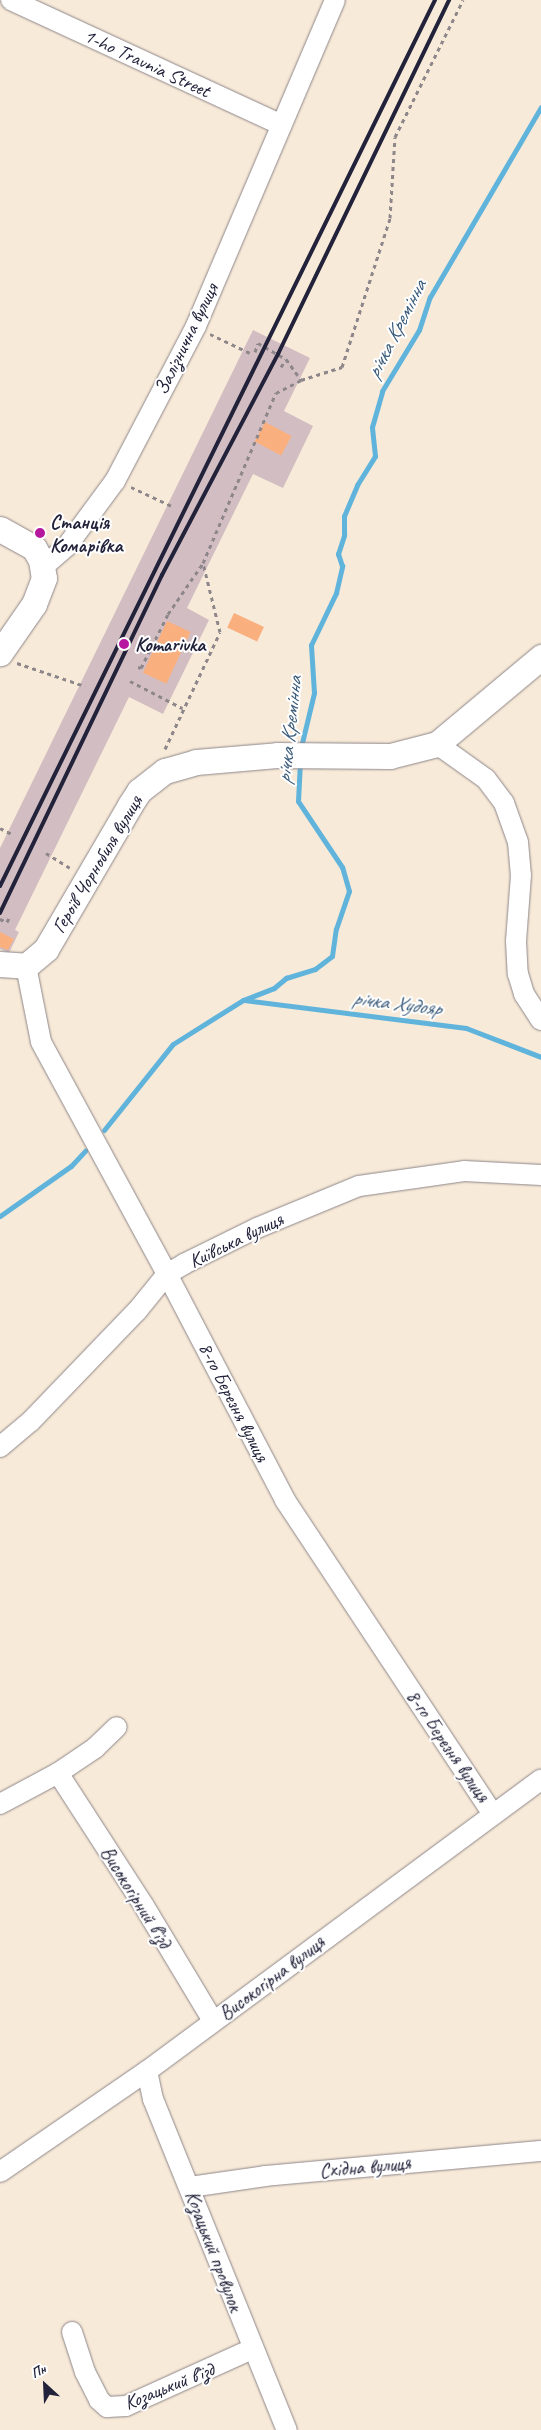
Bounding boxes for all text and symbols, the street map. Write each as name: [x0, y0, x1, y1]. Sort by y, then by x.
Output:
street label: 1-ho Travnia Street: [80, 23, 214, 103]
water label: річка Кремінна: [360, 275, 432, 383]
street label: Залізнична вулиця: [149, 279, 223, 399]
place label: Станція Комарівка: [50, 510, 122, 557]
marker: Станція Комарівка: [34, 527, 46, 539]
place label: Komarivka: [135, 632, 205, 656]
marker: Komarivka: [117, 637, 131, 651]
water label: річка Кремінна: [271, 675, 307, 785]
street label: Героїв Чорнобиля вулиця: [46, 790, 148, 938]
water label: річка Худояр: [352, 985, 442, 1021]
street label: Київська вулиця: [185, 1207, 287, 1273]
street label: 8-го Березня вулиця: [193, 1338, 275, 1466]
street label: 8-го Березня вулиця: [401, 1685, 495, 1807]
street label: Високогірний в'їзд: [95, 1842, 177, 1952]
street label: Високогірна вулиця: [214, 1930, 330, 2026]
street label: Східна вулиця: [318, 2151, 412, 2183]
street label: Козацький провулок: [180, 2187, 248, 2315]
street label: Козацький в'їзд: [121, 2357, 217, 2415]
north arrow: [20, 2360, 70, 2410]
text: Пн: [28, 2360, 49, 2382]

